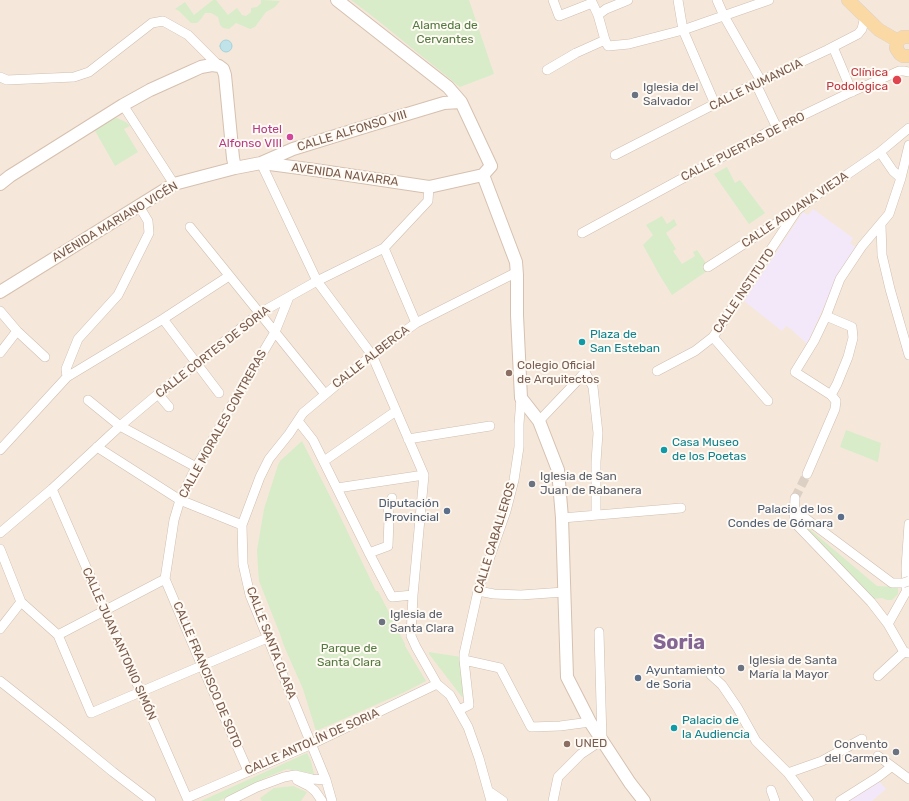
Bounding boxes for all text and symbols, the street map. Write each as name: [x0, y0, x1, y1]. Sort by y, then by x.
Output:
park label: Alameda de Cervantes: [412, 19, 478, 47]
street label: CALLE NUMANCIA: [707, 56, 805, 114]
place label: Clínica Podológica: [826, 66, 888, 94]
marker: Clínica Podológica: [891, 74, 903, 86]
place label: Iglesia del Salvador: [643, 81, 698, 109]
marker: Iglesia del Salvador: [630, 90, 640, 100]
street label: CALLE ALFONSO VIII: [295, 107, 409, 155]
street label: CALLE PUERTAS DE PRO: [679, 109, 807, 185]
place label: Hotel Alfonso VIII: [219, 123, 282, 151]
marker: Hotel Alfonso VIII: [285, 132, 295, 142]
street label: AVENIDA NAVARRA: [290, 160, 400, 190]
street label: CALLE ADUANA VIEJA: [739, 169, 851, 251]
street label: AVENIDA MARIANO VICÉN: [49, 179, 181, 265]
street label: CALLE INSTITUTO: [710, 246, 778, 336]
street label: CALLE CORTES DE SORIA: [153, 303, 273, 401]
street label: CALLE ALBERCA: [330, 323, 412, 391]
place label: Plaza de San Esteban: [590, 328, 660, 356]
marker: Plaza de San Esteban: [577, 337, 587, 347]
street label: CALLE MORALES CONTRERAS: [176, 347, 270, 501]
place label: Colegio Oficial de Arquitectos: [517, 359, 599, 387]
marker: Colegio Oficial de Arquitectos: [504, 368, 514, 378]
place label: Casa Museo de los Poetas: [672, 436, 746, 464]
marker: Casa Museo de los Poetas: [659, 445, 669, 455]
place label: Iglesia de San Juan de Rabanera: [540, 470, 642, 498]
marker: Iglesia de San Juan de Rabanera: [527, 479, 537, 489]
street label: CALLE CABALLEROS: [471, 481, 519, 595]
place label: Diputación Provincial: [378, 497, 439, 525]
place label: Palacio de los Condes de Gómara: [728, 503, 833, 531]
marker: Diputación Provincial: [442, 506, 452, 516]
marker: Palacio de los Condes de Gómara: [836, 512, 846, 522]
street label: CALLE JUAN ANTONIO SIMÓN: [79, 565, 159, 723]
street label: CALLE SANTA CLARA: [243, 585, 299, 701]
street label: CALLE FRANCISCO DE SOTO: [170, 600, 244, 750]
place label: Iglesia de Santa Clara: [390, 608, 454, 636]
marker: Iglesia de Santa Clara: [377, 617, 387, 627]
district label: Soria: [653, 631, 705, 655]
park label: Parque de Santa Clara: [317, 642, 381, 670]
place label: Iglesia de Santa María la Mayor: [749, 654, 837, 682]
marker: Iglesia de Santa María la Mayor: [736, 663, 746, 673]
place label: Ayuntamiento de Soria: [646, 664, 725, 692]
marker: Ayuntamiento de Soria: [633, 673, 643, 683]
street label: CALLE ANTOLÍN DE SORIA: [243, 706, 381, 778]
place label: Palacio de la Audiencia: [682, 714, 750, 742]
marker: Palacio de la Audiencia: [669, 723, 679, 733]
place label: UNED: [575, 737, 607, 751]
place label: Convento del Carmen: [824, 738, 888, 766]
marker: UNED: [562, 739, 572, 749]
marker: Convento del Carmen: [891, 747, 901, 757]

